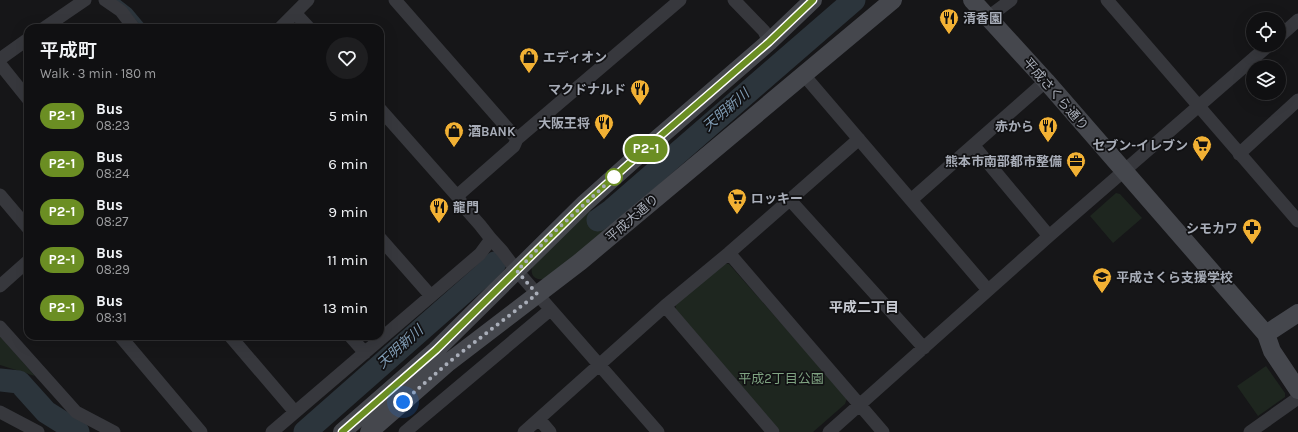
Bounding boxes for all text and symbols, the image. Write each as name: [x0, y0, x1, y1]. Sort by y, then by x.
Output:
restaurant icon: 清香園: [938, 7, 960, 35]
place label: 清香園: [963, 11, 1002, 26]
map controls: [1246, 12, 1286, 100]
button: locate: [1246, 12, 1286, 52]
button: heart: [326, 37, 368, 79]
text: 平成町: [40, 40, 97, 62]
shop icon: エディオン: [518, 46, 540, 74]
place label: エディオン: [543, 50, 607, 65]
street label: 平成さくら通り: [1020, 55, 1092, 133]
button: layers: [1246, 60, 1286, 100]
text: Walk · 3 min · 180 m: [40, 66, 156, 81]
restaurant icon: マクドナルド: [629, 78, 651, 106]
place label: マクドナルド: [548, 82, 626, 97]
water label: 天明新川: [699, 84, 754, 135]
text: Bus: [96, 100, 123, 118]
text: P2-1: [49, 107, 75, 124]
text: 5 min: [328, 107, 368, 125]
restaurant icon: 大阪王将: [593, 112, 615, 140]
restaurant icon: 赤から: [1037, 115, 1059, 143]
place label: 大阪王将: [538, 116, 590, 131]
text: 08:23: [96, 118, 130, 133]
place label: 赤から: [995, 119, 1034, 134]
shop icon: 酒BANK: [443, 120, 465, 148]
place label: 酒BANK: [468, 124, 516, 139]
supermarket icon: セブン-イレブン: [1191, 134, 1213, 162]
line badge: P2-1: [618, 136, 674, 162]
place label: セブン-イレブン: [1092, 138, 1188, 153]
text: P2-1: [633, 140, 659, 157]
text: Bus: [96, 148, 123, 166]
office icon: 熊本市南部都市整備: [1065, 150, 1087, 178]
place label: 熊本市南部都市整備: [945, 154, 1062, 169]
text: P2-1: [49, 155, 75, 172]
text: 6 min: [328, 155, 368, 173]
text: 08:24: [96, 166, 130, 181]
unlabelled marker: [605, 168, 623, 186]
supermarket icon: ロッキー: [726, 187, 748, 215]
street label: 平成大通り: [603, 191, 661, 245]
place label: ロッキー: [751, 191, 803, 206]
text: Bus: [96, 196, 123, 214]
restaurant icon: 龍門: [428, 196, 450, 224]
place label: 龍門: [453, 200, 479, 215]
text: P2-1: [49, 203, 75, 220]
text: 9 min: [328, 203, 368, 221]
text: 08:27: [96, 214, 128, 229]
pharmacy icon: シモカワ: [1241, 217, 1263, 245]
place label: シモカワ: [1186, 221, 1238, 236]
text: Bus: [96, 244, 123, 262]
text: P2-1: [49, 251, 75, 268]
text: 11 min: [327, 251, 368, 269]
text: 08:29: [96, 262, 130, 277]
school or university icon: 平成さくら支援学校: [1091, 266, 1113, 294]
place label: 平成さくら支援学校: [1116, 270, 1233, 285]
text: Bus: [96, 292, 123, 310]
text: P2-1: [49, 299, 75, 316]
text: 13 min: [323, 299, 368, 317]
district label: 平成二丁目: [829, 299, 899, 316]
text: 08:31: [96, 310, 127, 325]
water label: 天明新川: [374, 321, 428, 372]
park label: 平成2丁目公園: [738, 371, 824, 386]
your location: [393, 392, 413, 412]

